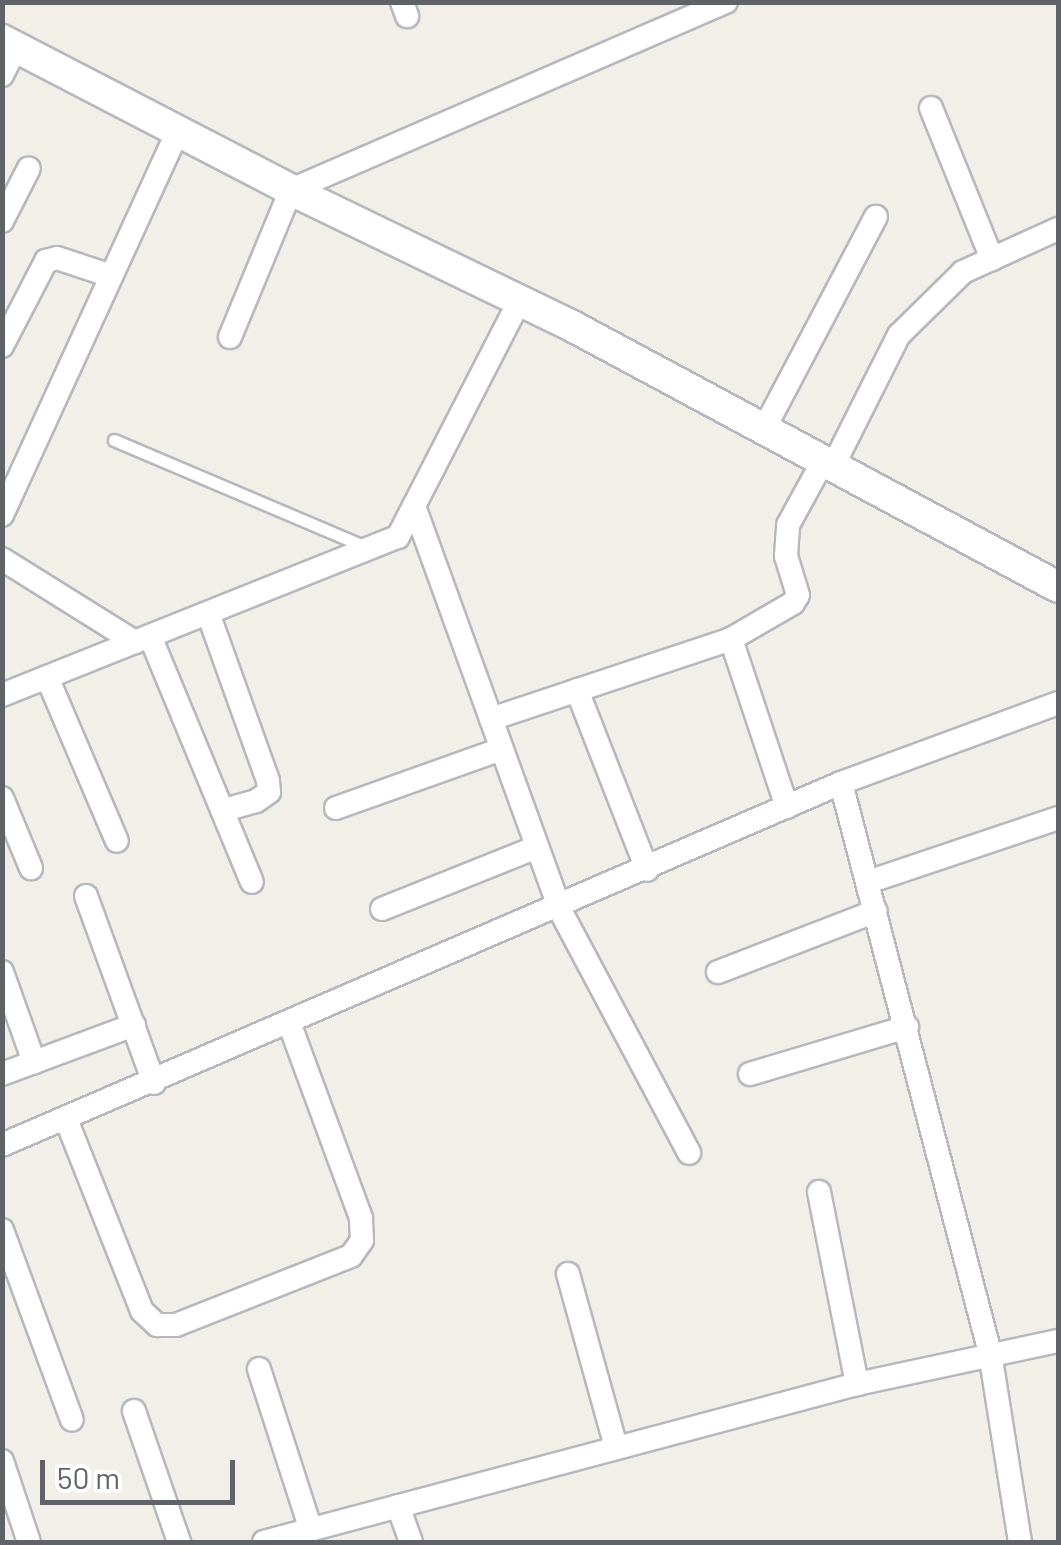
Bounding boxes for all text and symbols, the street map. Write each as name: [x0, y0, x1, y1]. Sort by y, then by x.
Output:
scale bar: [45, 1440, 240, 1502]
text: 50 m: [57, 1459, 120, 1495]

